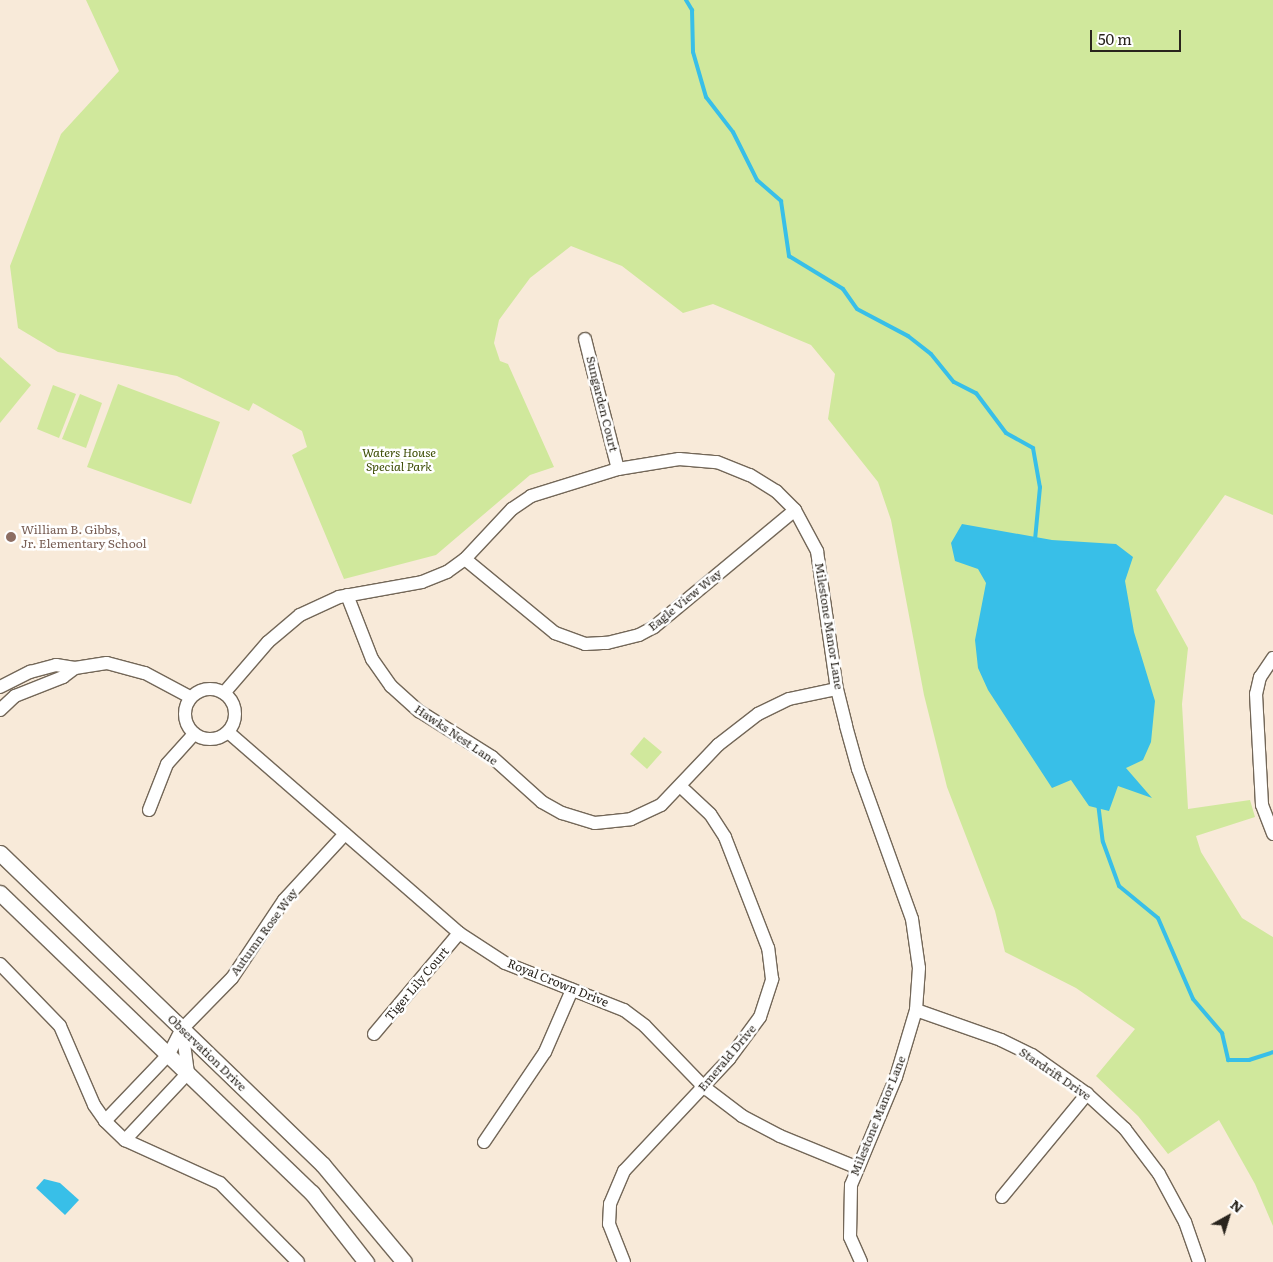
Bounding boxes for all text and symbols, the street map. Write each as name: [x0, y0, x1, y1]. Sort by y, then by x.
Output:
scale bar: [1093, 20, 1184, 52]
text: 50 m: [1098, 27, 1132, 50]
street label: Sungarden Court: [583, 355, 621, 453]
park label: Waters House Special Park: [362, 446, 436, 474]
place label: William B. Gibbs, Jr. Elementary School: [21, 523, 147, 551]
marker: William B. Gibbs, Jr. Elementary School: [5, 531, 17, 543]
street label: Milestone Manor Lane: [812, 561, 846, 691]
street label: Eagle View Way: [645, 566, 725, 634]
street label: Hawks Nest Lane: [412, 702, 500, 768]
street label: Autumn Rose Way: [227, 885, 301, 979]
street label: Tiger Lily Court: [382, 944, 452, 1024]
street label: Royal Crown Drive: [505, 956, 611, 1010]
street label: Observation Drive: [165, 1012, 249, 1094]
street label: Emerald Drive: [695, 1022, 759, 1094]
street label: Stardrift Drive: [1016, 1045, 1094, 1103]
street label: Milestone Manor Lane: [847, 1054, 909, 1178]
north arrow: [1203, 1192, 1253, 1242]
text: N: [1227, 1194, 1248, 1217]

